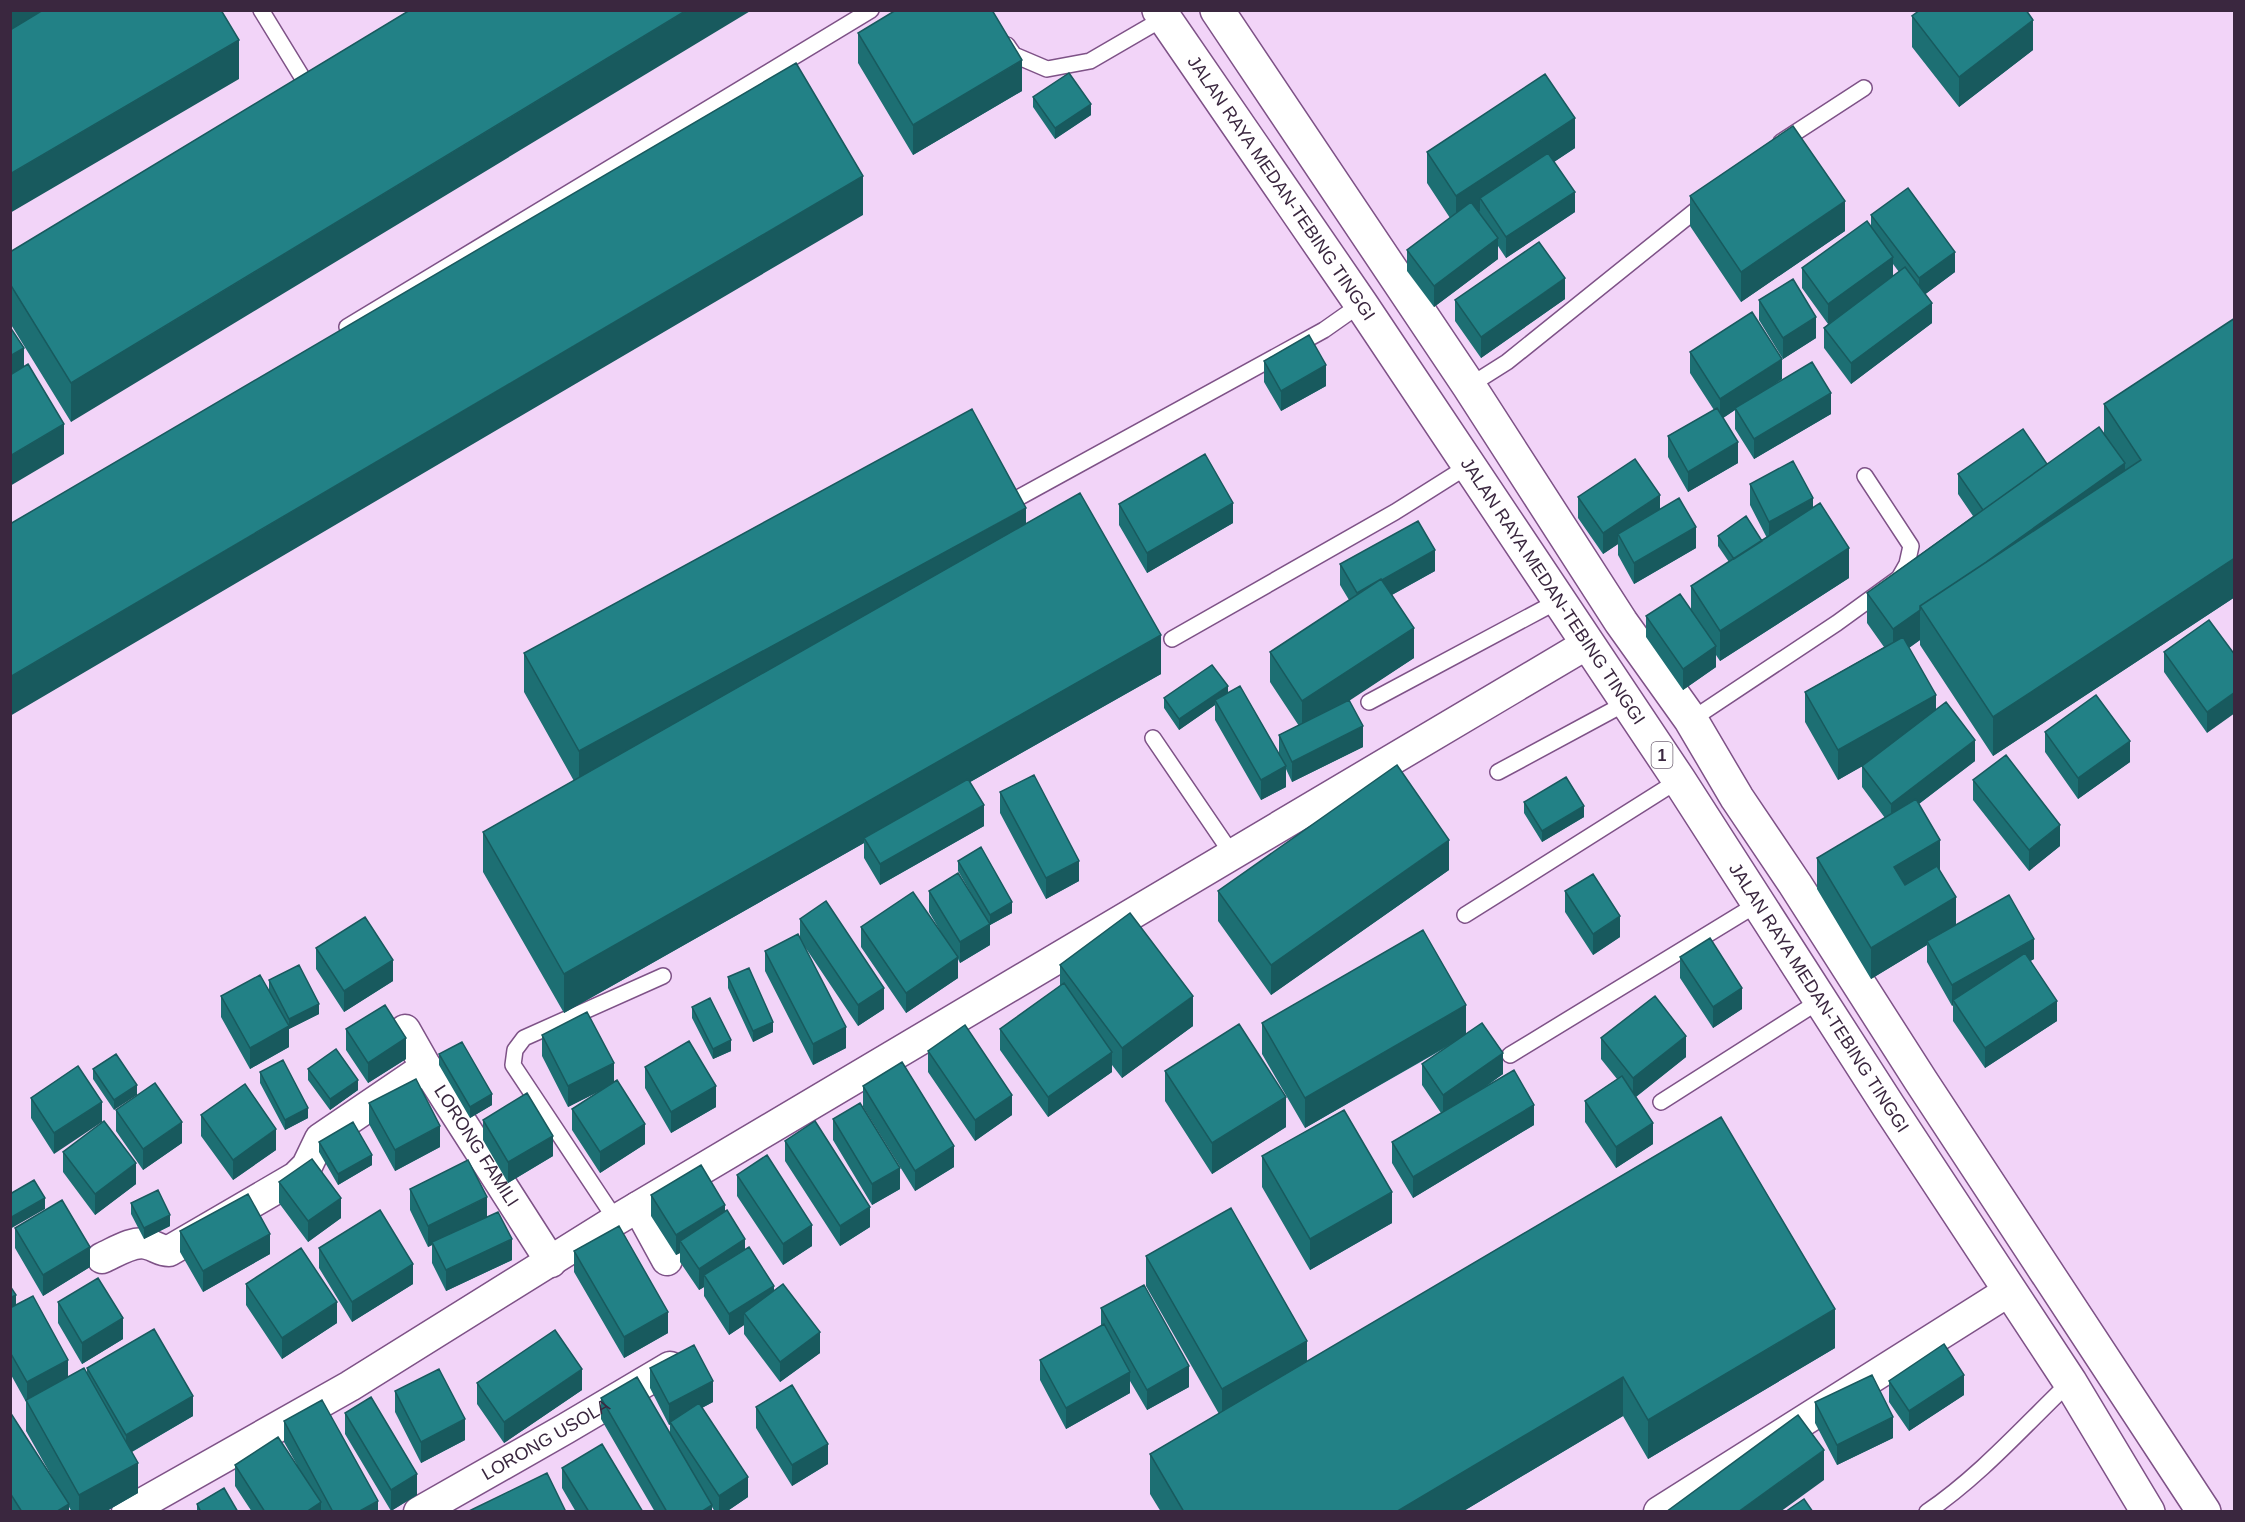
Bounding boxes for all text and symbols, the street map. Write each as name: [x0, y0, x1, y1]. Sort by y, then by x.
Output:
street label: JALAN RAYA MEDAN-TEBING TINGGI: [1184, 52, 1379, 324]
street label: JALAN RAYA MEDAN-TEBING TINGGI: [1457, 454, 1649, 728]
road number: 1: [1652, 742, 1672, 768]
street label: JALAN RAYA MEDAN-TEBING TINGGI: [1725, 859, 1913, 1136]
street label: LORONG FAMILI: [430, 1081, 523, 1210]
street label: LORONG USOLA: [478, 1395, 613, 1484]

